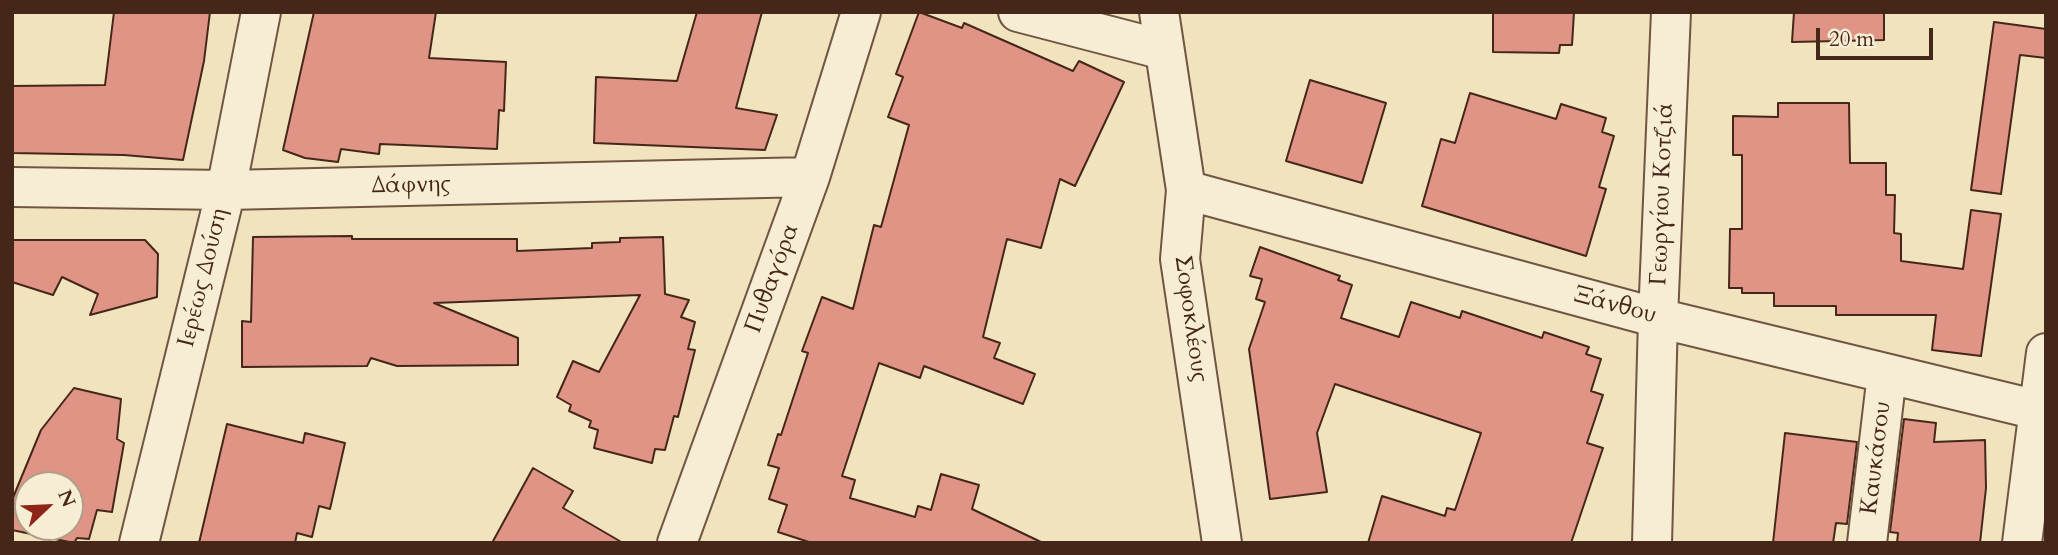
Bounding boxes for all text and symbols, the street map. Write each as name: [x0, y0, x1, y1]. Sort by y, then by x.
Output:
scale bar: [1820, 14, 1937, 58]
text: 20 m: [1829, 25, 1874, 54]
street label: Γεωργίου Κοτζιά: [1645, 102, 1681, 286]
street label: Δάφνης: [371, 171, 451, 201]
street label: Ιερέως Δούση: [173, 206, 235, 350]
street label: Πυθαγόρα: [740, 221, 806, 337]
street label: Σοφοκλέους: [1167, 254, 1213, 384]
street label: Ξάνθου: [1571, 281, 1659, 331]
street label: Καυκάσου: [1856, 400, 1898, 516]
north arrow: [14, 471, 84, 541]
text: N: [51, 486, 82, 511]

